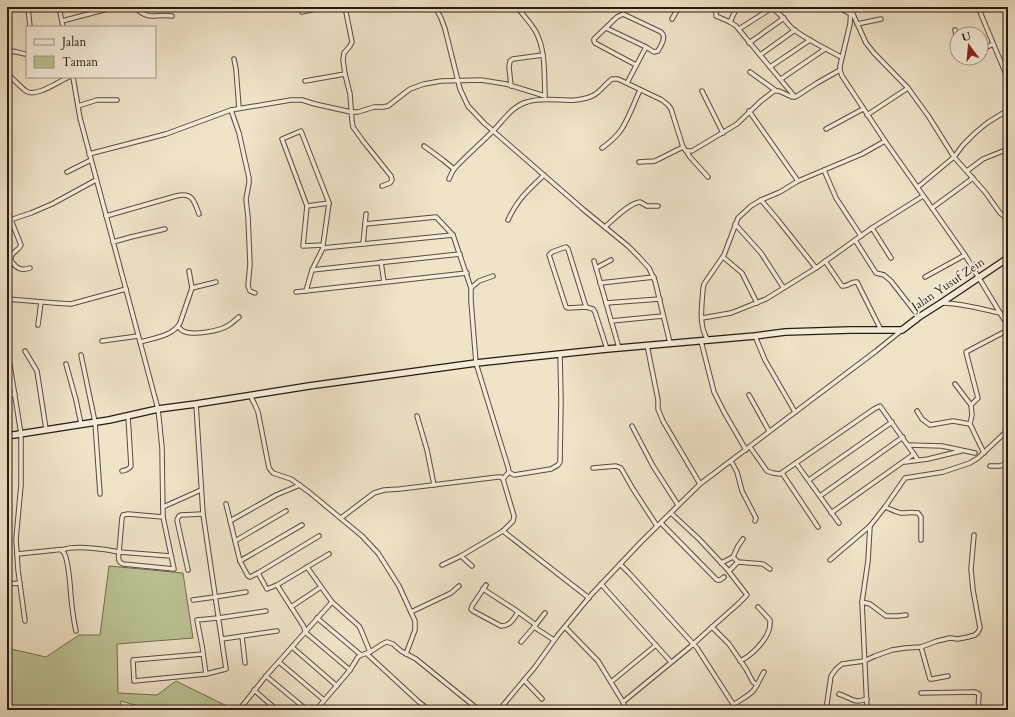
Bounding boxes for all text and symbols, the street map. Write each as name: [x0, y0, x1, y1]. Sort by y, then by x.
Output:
legend: [26, 26, 156, 78]
north arrow: [949, 26, 989, 66]
text: U: [960, 28, 973, 45]
text: Jalan: [60, 34, 86, 50]
text: Taman: [62, 54, 98, 70]
street label: Jalan Yusuf Zein: [907, 254, 988, 315]

